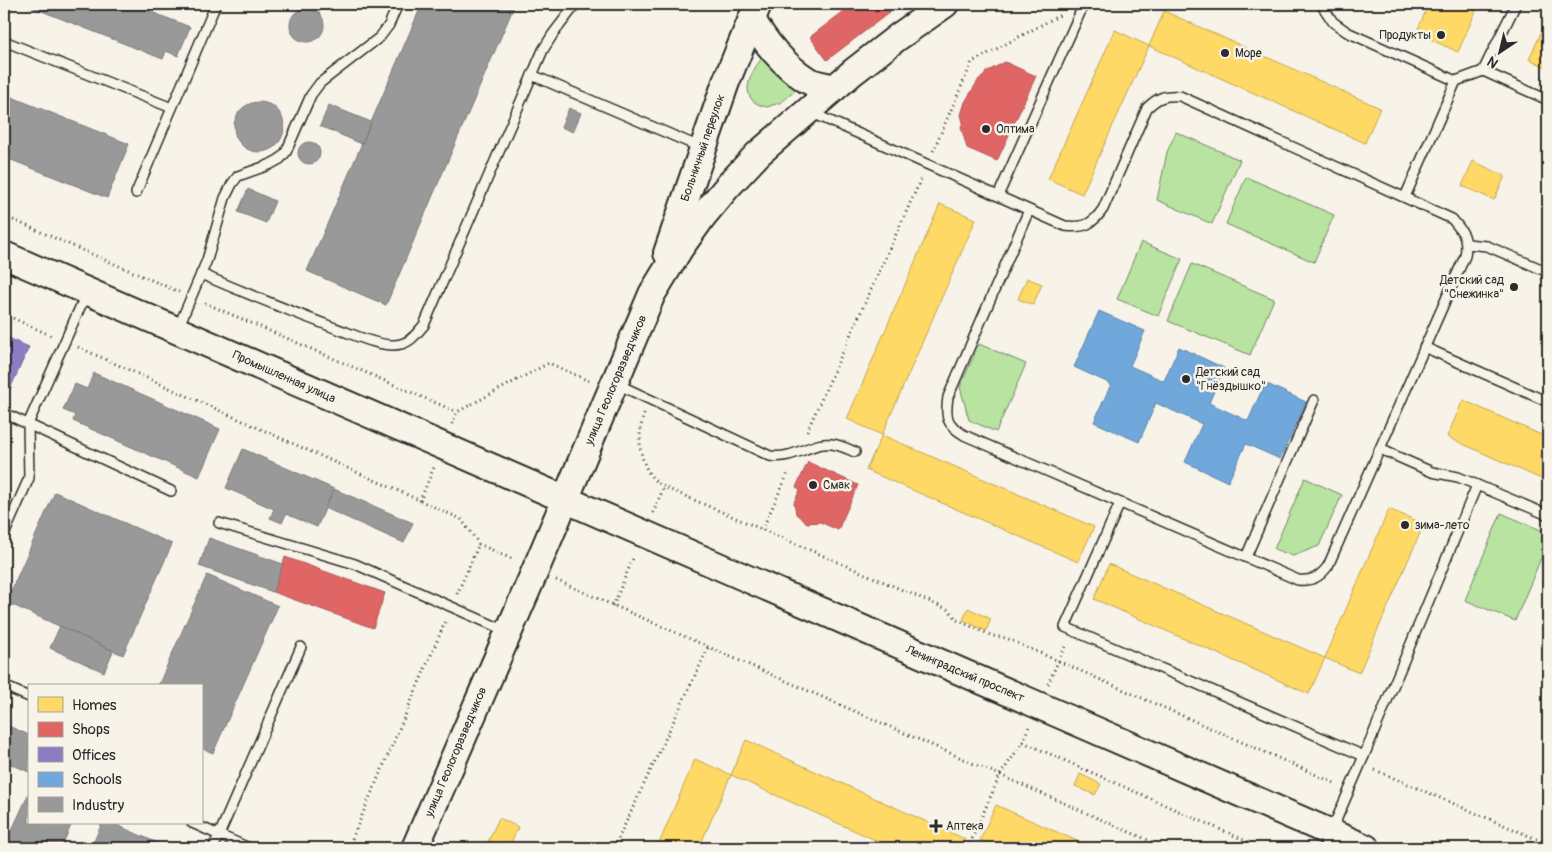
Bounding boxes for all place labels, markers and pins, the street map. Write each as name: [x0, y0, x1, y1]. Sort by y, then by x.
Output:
place label: Продукты: [1379, 28, 1431, 43]
marker: Продукты: [1435, 29, 1447, 41]
place label: Море: [1235, 46, 1262, 61]
marker: Море: [1219, 47, 1231, 59]
place label: Оптима: [996, 122, 1035, 137]
marker: Оптима: [980, 123, 992, 135]
place label: Детский сад "Снежинка": [1439, 273, 1505, 302]
marker: Детский сад "Снежинка": [1508, 281, 1520, 293]
place label: Детский сад "Гнёздышко": [1195, 365, 1266, 394]
marker: Детский сад "Гнёздышко": [1180, 373, 1192, 385]
place label: Смак: [823, 478, 850, 493]
marker: Смак: [807, 479, 819, 491]
place label: зима-лето: [1415, 518, 1470, 533]
marker: зима-лето: [1399, 519, 1411, 531]
place label: Аптека: [946, 819, 984, 834]
marker: Аптека: [930, 820, 942, 832]

